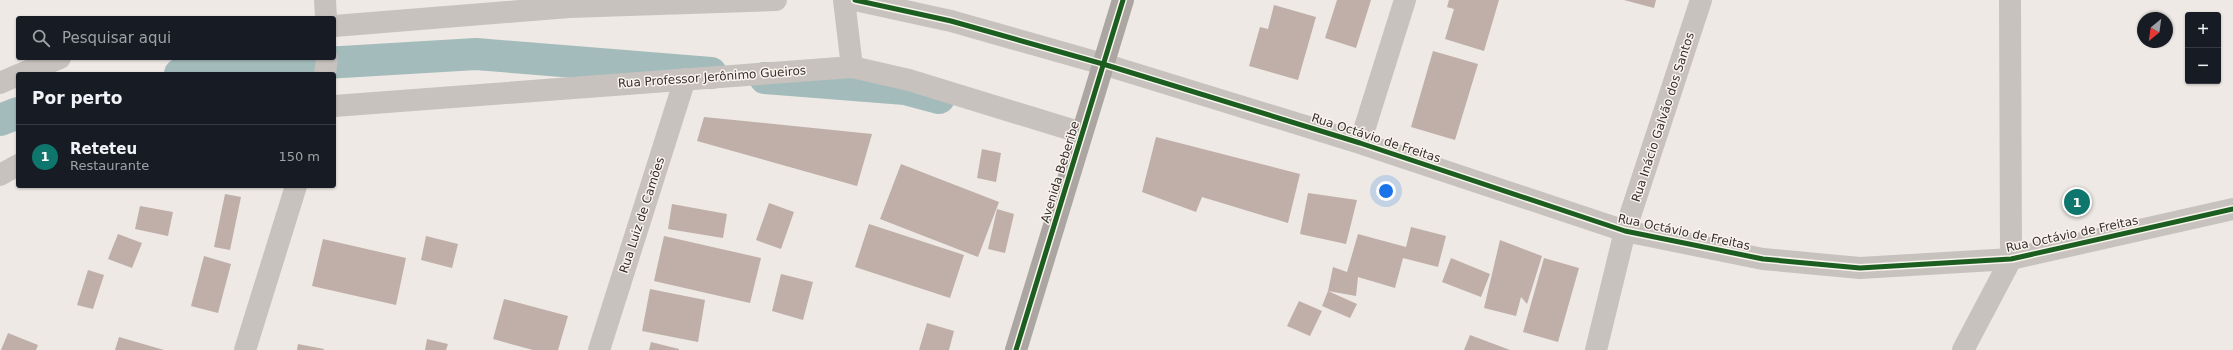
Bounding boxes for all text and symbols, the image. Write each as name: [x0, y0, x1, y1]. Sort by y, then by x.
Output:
north arrow: [2137, 12, 2173, 48]
map controls: [2185, 12, 2221, 84]
button: +: [2185, 12, 2221, 48]
search box: [16, 16, 336, 60]
icon: search: [30, 27, 52, 49]
text: Pesquisar aqui: [62, 29, 171, 47]
street label: Rua Inácio Galvão dos Santos: [1629, 30, 1697, 204]
button: −: [2185, 48, 2221, 84]
street label: Rua Professor Jerônimo Gueiros: [618, 63, 806, 91]
text: Por perto: [32, 88, 122, 108]
street label: Rua Octávio de Freitas: [1310, 111, 1442, 165]
street label: Avenida Beberibe: [1038, 119, 1082, 225]
text: Reteteu: [70, 140, 137, 158]
text: 1: [40, 149, 50, 164]
text: 150 m: [278, 149, 320, 164]
street label: Rua Luiz de Camões: [617, 155, 667, 275]
text: Restaurante: [70, 158, 149, 173]
your location: [1376, 181, 1396, 201]
pin: 1: [2064, 187, 2090, 217]
street label: Rua Octávio de Freitas: [1617, 211, 1751, 253]
street label: Rua Octávio de Freitas: [2005, 213, 2139, 255]

